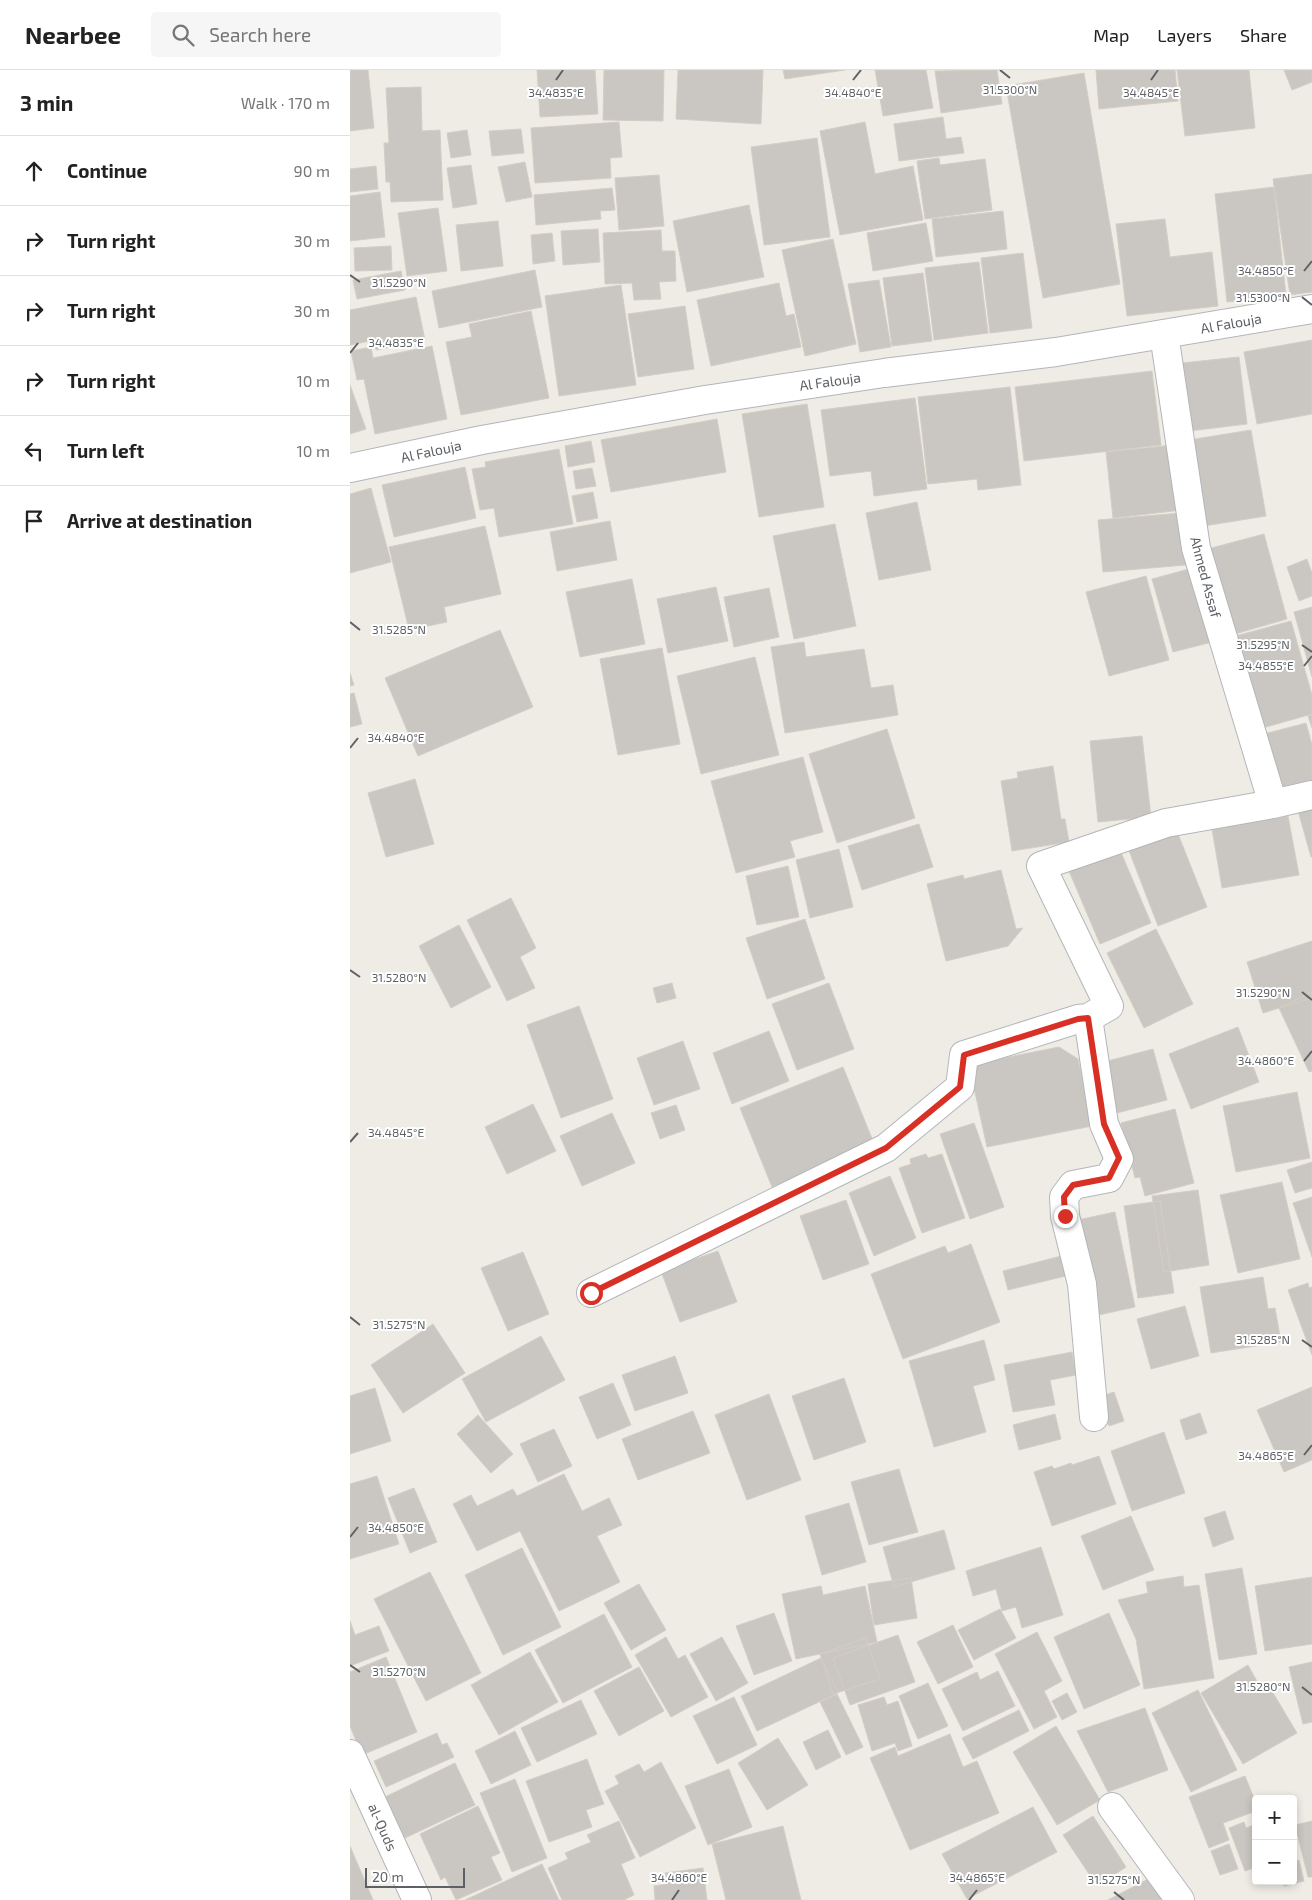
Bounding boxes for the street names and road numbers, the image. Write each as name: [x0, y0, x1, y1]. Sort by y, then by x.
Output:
street label: Al Falouja: [1199, 309, 1263, 337]
street label: Al Falouja: [798, 368, 862, 394]
street label: Al Falouja: [399, 436, 463, 466]
street label: Ahmed Assaf: [1187, 535, 1225, 620]
street label: al-Quds: [365, 1801, 401, 1853]

